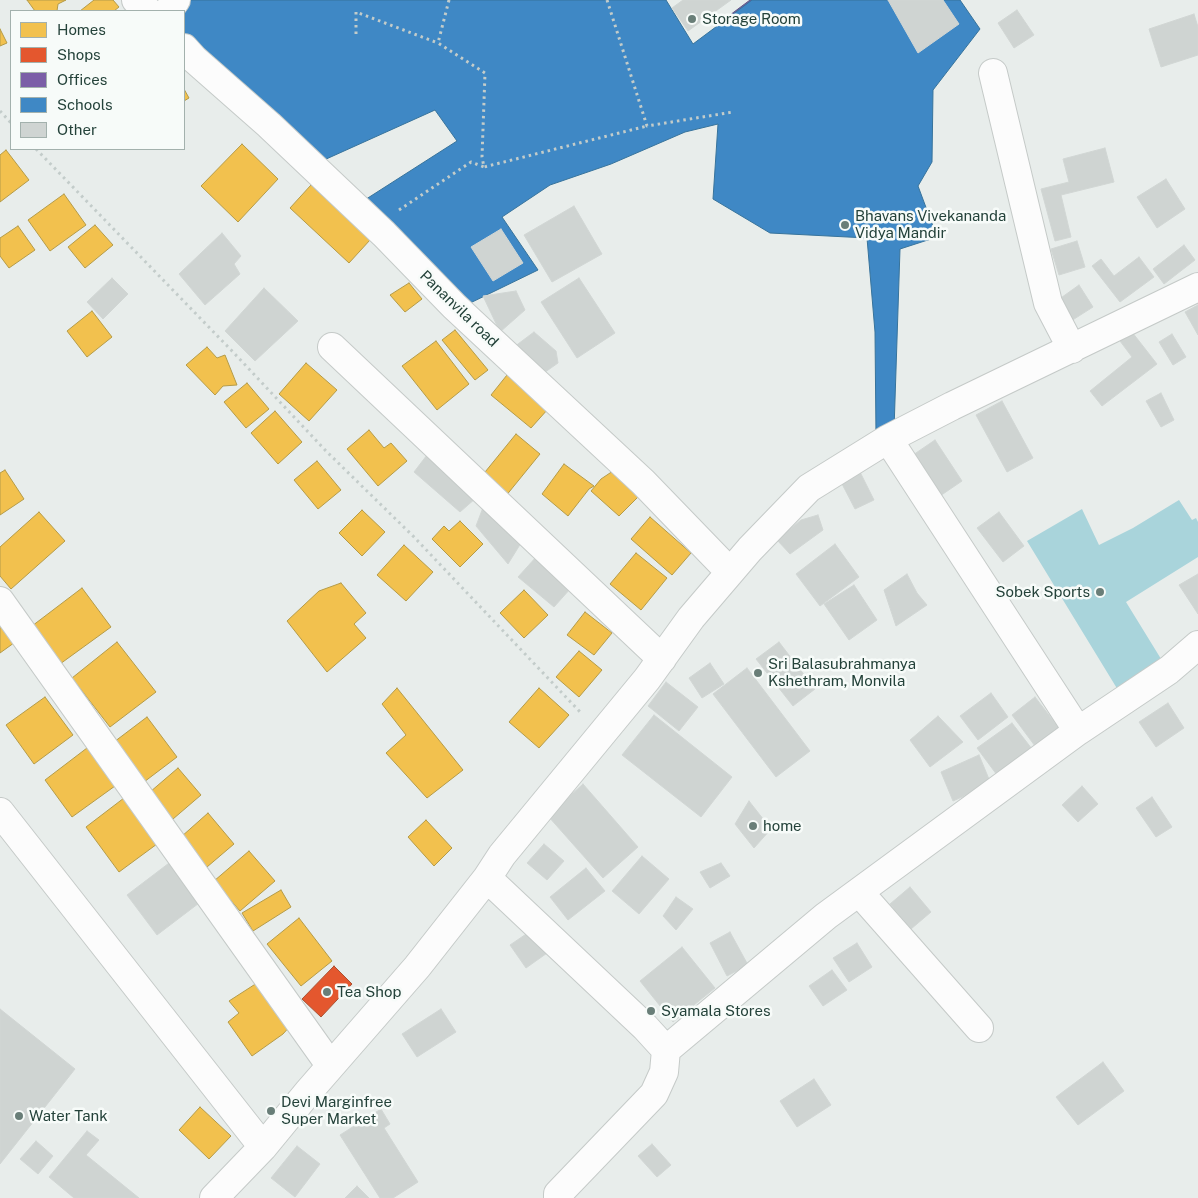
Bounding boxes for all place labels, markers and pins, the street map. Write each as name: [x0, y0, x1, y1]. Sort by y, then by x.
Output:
place label: Storage Room: [702, 10, 801, 28]
marker: Storage Room: [686, 13, 698, 25]
place label: Bhavans Vivekananda Vidya Mandir: [855, 207, 1006, 242]
marker: Bhavans Vivekananda Vidya Mandir: [839, 219, 851, 231]
place label: Sobek Sports: [995, 583, 1090, 601]
marker: Sobek Sports: [1094, 586, 1106, 598]
place label: Sri Balasubrahmanya Kshethram, Monvila: [768, 655, 916, 690]
marker: Sri Balasubrahmanya Kshethram, Monvila: [752, 667, 764, 679]
place label: home: [763, 817, 802, 835]
marker: home: [747, 820, 759, 832]
place label: Tea Shop: [337, 983, 401, 1001]
marker: Tea Shop: [321, 986, 333, 998]
place label: Syamala Stores: [661, 1002, 771, 1020]
marker: Syamala Stores: [645, 1005, 657, 1017]
place label: Devi Marginfree Super Market: [281, 1093, 392, 1128]
marker: Devi Marginfree Super Market: [265, 1105, 277, 1117]
place label: Water Tank: [29, 1107, 108, 1125]
marker: Water Tank: [13, 1110, 25, 1122]

